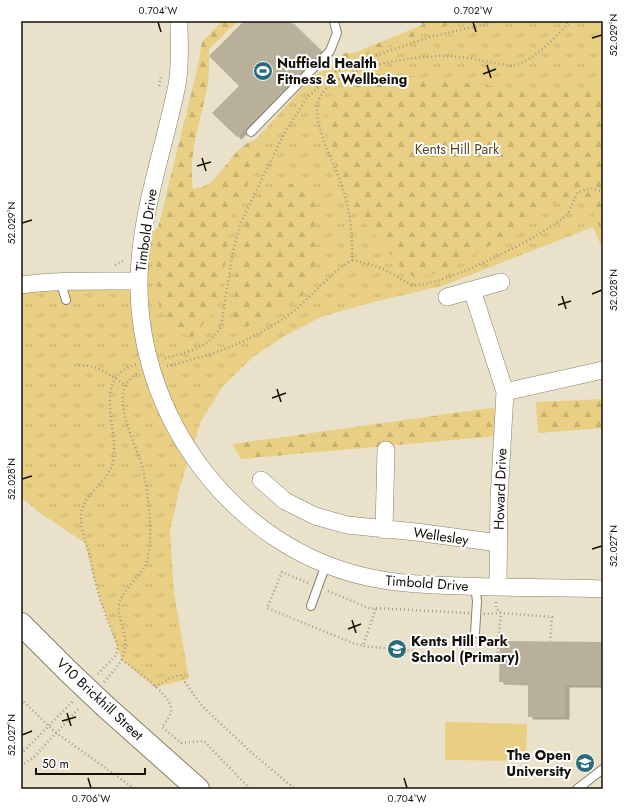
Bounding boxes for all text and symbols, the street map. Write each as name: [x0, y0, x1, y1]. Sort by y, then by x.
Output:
text: 0.704°W: [139, 3, 177, 18]
text: 0.702°W: [454, 3, 492, 18]
text: 52.029°N: [606, 14, 621, 56]
place label: Nuffield Health Fitness & Wellbeing: [277, 53, 407, 89]
sports icon: Nuffield Health Fitness & Wellbeing: [252, 60, 274, 82]
park label: Kents Hill Park: [415, 139, 500, 159]
street label: Timbold Drive: [130, 187, 162, 273]
text: 52.029°N: [4, 202, 19, 244]
text: 52.028°N: [606, 269, 621, 311]
street label: Howard Drive: [489, 448, 511, 530]
text: 52.028°N: [4, 458, 19, 500]
street label: Wellesley: [412, 522, 471, 550]
text: 52.027°N: [606, 525, 621, 567]
street label: Timbold Drive: [385, 570, 469, 596]
place label: Kents Hill Park School (Primary): [411, 631, 519, 667]
school or university icon: Kents Hill Park School (Primary): [386, 638, 408, 660]
street label: V10 Brickhill Street: [52, 653, 148, 745]
text: 52.027°N: [4, 714, 19, 756]
place label: The Open University: [506, 745, 572, 781]
scale bar: [36, 750, 145, 776]
school or university icon: The Open University: [574, 752, 596, 774]
text: 50 m: [42, 755, 69, 773]
text: 0.706°W: [72, 791, 110, 806]
text: 0.704°W: [388, 791, 426, 806]

